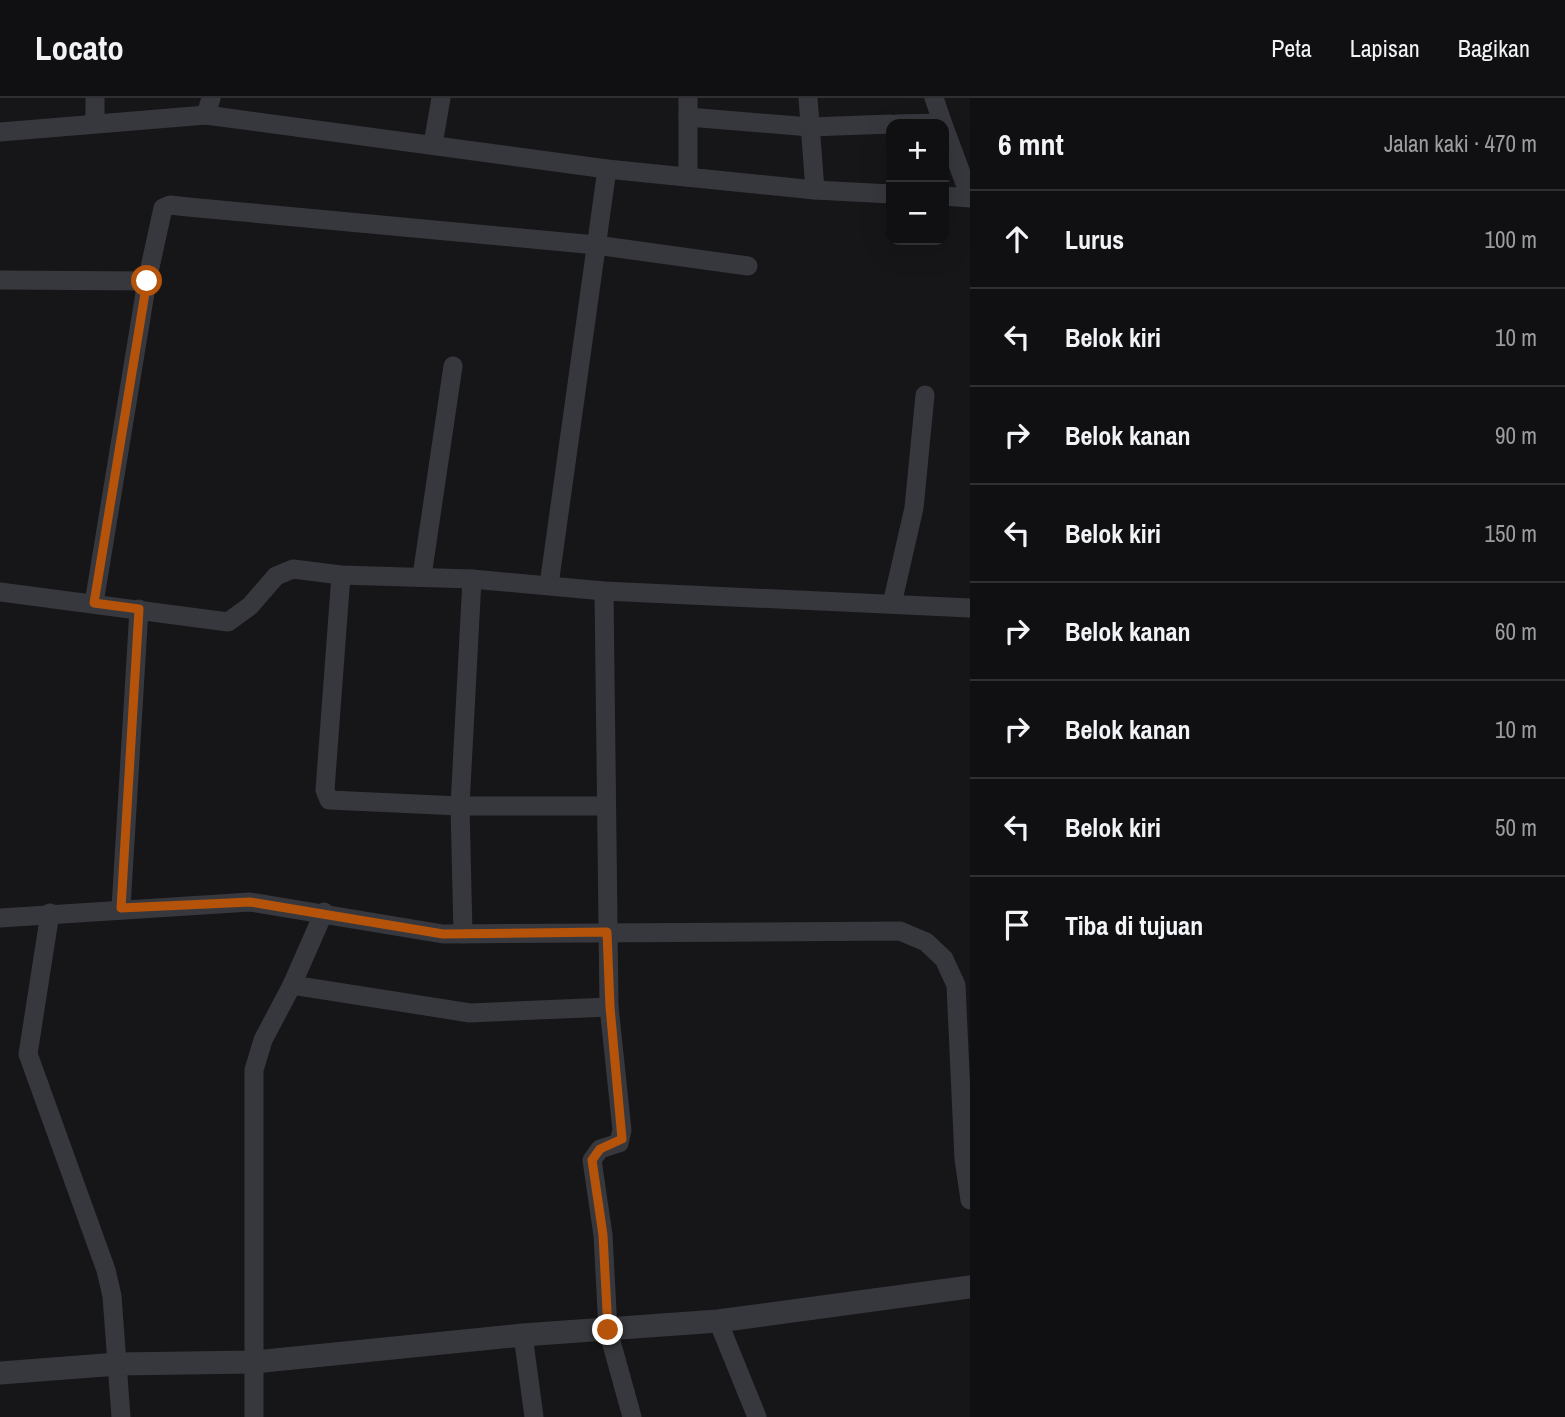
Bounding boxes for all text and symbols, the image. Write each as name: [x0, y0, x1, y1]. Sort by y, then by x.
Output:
text: Locato: [35, 26, 124, 70]
text: Peta: [1271, 32, 1312, 64]
text: Lapisan: [1350, 32, 1420, 64]
text: Bagikan: [1458, 32, 1530, 64]
map controls: [886, 119, 949, 245]
button: +: [886, 119, 949, 182]
text: 6 mnt: [998, 124, 1064, 164]
text: Jalan kaki · 470 m: [1384, 128, 1537, 159]
button: −: [886, 182, 949, 245]
icon: ahead: [998, 220, 1036, 258]
text: Lurus: [1065, 222, 1124, 257]
text: 100 m: [1485, 224, 1537, 255]
route start: [131, 265, 162, 296]
icon: left: [998, 318, 1036, 356]
text: Belok kiri: [1065, 320, 1161, 355]
text: 10 m: [1495, 322, 1537, 353]
icon: right: [998, 416, 1036, 454]
text: Belok kanan: [1065, 418, 1191, 453]
text: 90 m: [1495, 420, 1537, 451]
icon: left: [998, 514, 1036, 552]
text: Belok kiri: [1065, 516, 1161, 551]
text: 150 m: [1485, 518, 1537, 549]
icon: right: [998, 612, 1036, 650]
text: Belok kanan: [1065, 614, 1191, 649]
text: 60 m: [1495, 616, 1537, 647]
icon: right: [998, 710, 1036, 748]
text: Belok kanan: [1065, 712, 1191, 747]
text: 10 m: [1495, 714, 1537, 745]
icon: left: [998, 808, 1036, 846]
text: Belok kiri: [1065, 810, 1161, 845]
text: 50 m: [1495, 812, 1537, 843]
icon: arrive: [998, 906, 1036, 944]
text: Tiba di tujuan: [1065, 908, 1203, 943]
route end: [592, 1314, 623, 1345]

